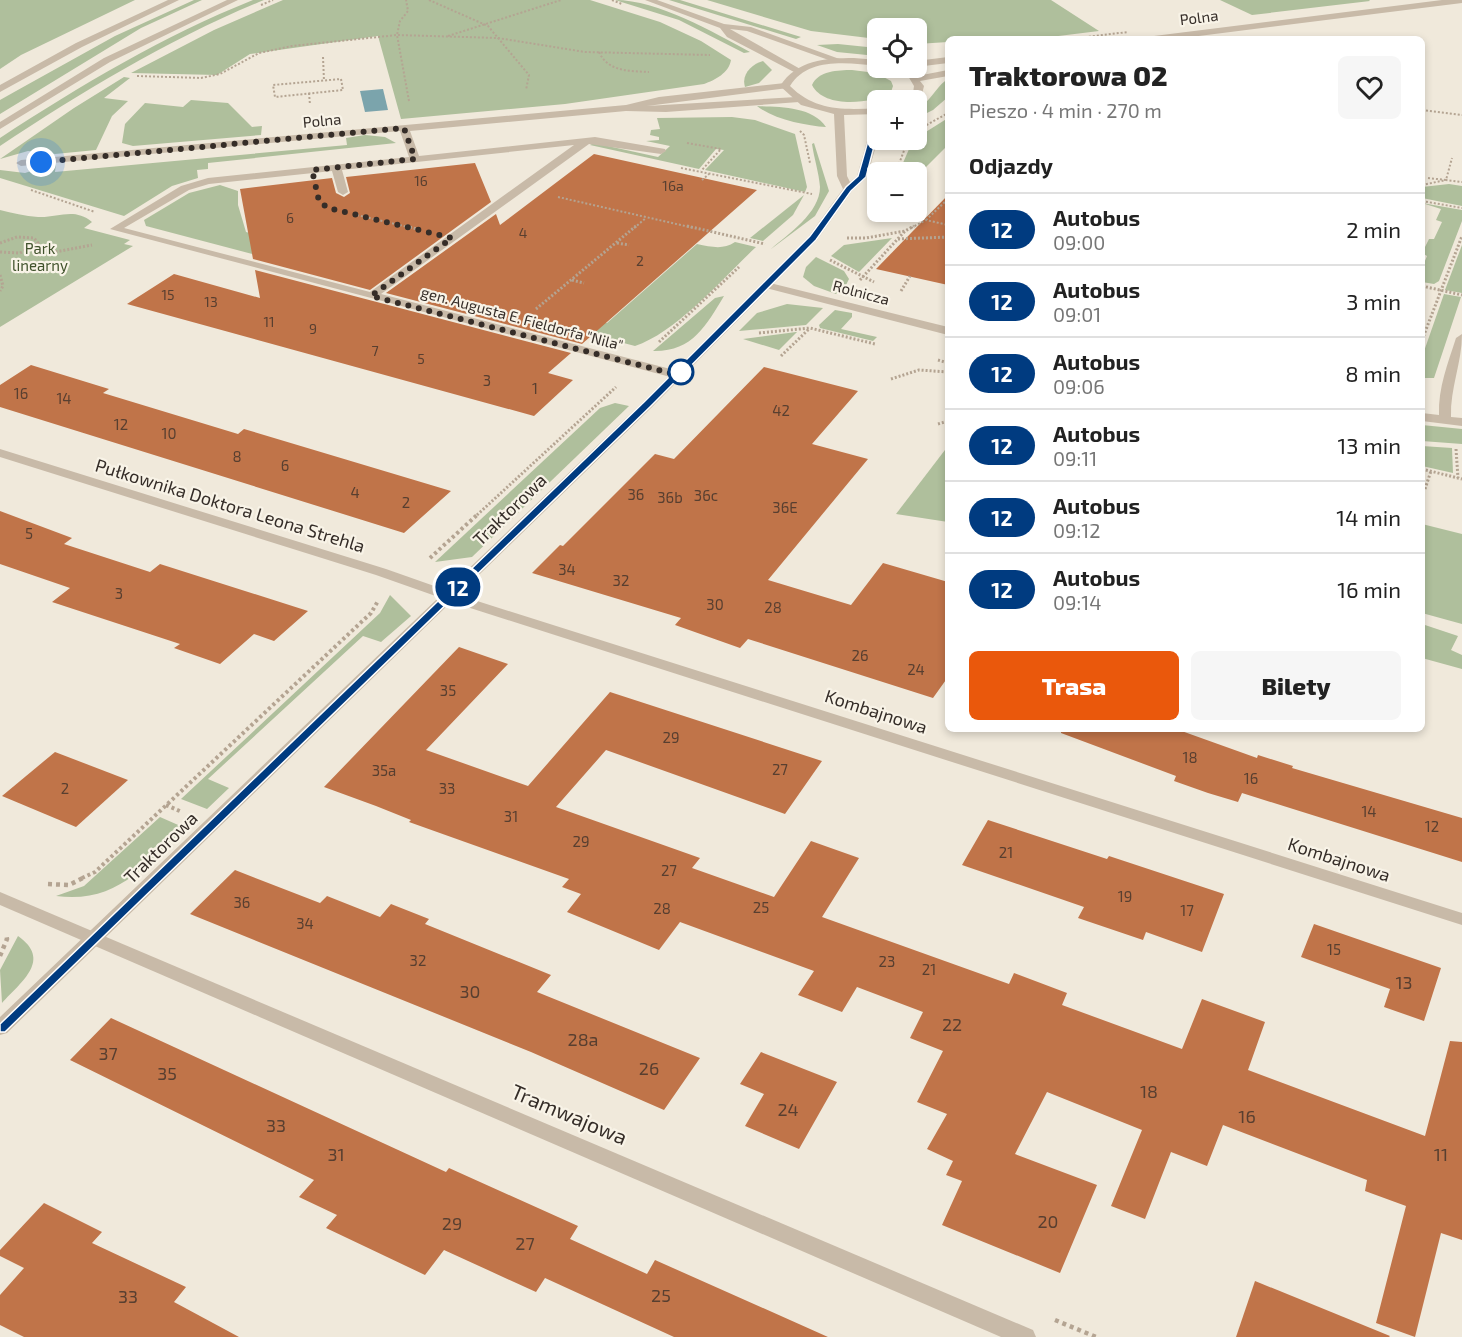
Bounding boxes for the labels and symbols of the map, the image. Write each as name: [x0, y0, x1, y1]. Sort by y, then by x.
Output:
street label: Polna: [1179, 6, 1219, 28]
street label: Polna: [302, 109, 342, 131]
your location: [26, 147, 56, 177]
house number: 16: [414, 172, 428, 189]
house number: 16a: [662, 177, 684, 194]
house number: 6: [286, 209, 294, 226]
house number: 4: [519, 224, 527, 241]
park label: Park linearny: [12, 239, 68, 274]
house number: 2: [636, 252, 644, 269]
street label: Rolnicza: [831, 276, 892, 308]
street label: gen. Augusta E. Fieldorfa "Nila": [419, 282, 625, 354]
house number: 15: [161, 286, 175, 303]
house number: 13: [204, 293, 218, 310]
house number: 11: [263, 313, 275, 330]
house number: 9: [309, 320, 317, 337]
house number: 7: [371, 342, 379, 359]
house number: 5: [417, 350, 425, 367]
unlabelled marker: [668, 359, 694, 385]
house number: 3: [483, 371, 491, 389]
house number: 1: [532, 379, 538, 397]
house number: 16: [14, 384, 28, 402]
house number: 14: [56, 389, 72, 407]
house number: 42: [772, 401, 790, 419]
house number: 12: [114, 415, 128, 433]
house number: 10: [161, 424, 177, 442]
house number: 8: [232, 447, 242, 465]
street label: Pułkownika Doktora Leona Strehla: [93, 453, 368, 557]
house number: 6: [281, 456, 289, 474]
street label: Traktorowa: [468, 469, 551, 550]
house number: 4: [350, 483, 360, 501]
house number: 36: [628, 485, 644, 503]
house number: 36c: [694, 486, 718, 504]
house number: 36b: [657, 488, 683, 506]
house number: 2: [402, 493, 410, 511]
house number: 36E: [772, 498, 798, 516]
house number: 5: [25, 524, 33, 542]
house number: 34: [558, 560, 576, 578]
line badge: 12: [431, 568, 485, 606]
house number: 32: [613, 571, 629, 589]
house number: 3: [115, 584, 123, 602]
house number: 30: [706, 595, 724, 613]
house number: 28: [764, 598, 782, 616]
house number: 26: [851, 646, 869, 664]
house number: 24: [907, 660, 925, 678]
house number: 35: [440, 681, 456, 699]
street label: Kombajnowa: [822, 684, 930, 738]
house number: 29: [662, 728, 680, 746]
house number: 18: [1182, 748, 1198, 766]
house number: 27: [772, 760, 788, 778]
house number: 35a: [372, 761, 396, 779]
house number: 16: [1244, 769, 1258, 787]
house number: 2: [61, 779, 69, 797]
house number: 33: [439, 779, 455, 797]
house number: 14: [1361, 802, 1377, 820]
street label: Traktorowa: [119, 807, 202, 888]
house number: 31: [504, 807, 518, 825]
house number: 12: [1425, 817, 1439, 835]
house number: 29: [572, 832, 590, 850]
street label: Kombajnowa: [1285, 832, 1393, 886]
house number: 21: [999, 843, 1013, 861]
house number: 27: [661, 861, 677, 879]
house number: 19: [1118, 887, 1132, 905]
house number: 36: [234, 893, 250, 911]
house number: 25: [753, 898, 769, 916]
house number: 28: [653, 899, 671, 917]
house number: 17: [1180, 901, 1194, 919]
house number: 34: [296, 914, 314, 932]
house number: 15: [1327, 940, 1341, 958]
house number: 32: [410, 951, 426, 969]
house number: 23: [879, 952, 895, 970]
house number: 21: [922, 960, 936, 978]
house number: 13: [1395, 971, 1413, 993]
house number: 30: [460, 980, 480, 1002]
house number: 22: [942, 1013, 962, 1035]
house number: 28a: [568, 1028, 598, 1050]
house number: 37: [98, 1042, 118, 1064]
house number: 26: [639, 1057, 659, 1079]
house number: 35: [157, 1062, 177, 1084]
street label: Tramwajowa: [508, 1078, 631, 1150]
house number: 18: [1140, 1080, 1158, 1102]
house number: 24: [777, 1098, 799, 1120]
house number: 16: [1238, 1105, 1256, 1127]
house number: 33: [266, 1114, 286, 1136]
house number: 31: [327, 1143, 345, 1165]
house number: 11: [1434, 1143, 1448, 1165]
house number: 20: [1038, 1210, 1058, 1232]
house number: 29: [442, 1212, 462, 1234]
house number: 27: [515, 1232, 535, 1254]
house number: 25: [651, 1284, 671, 1306]
house number: 33: [118, 1285, 138, 1307]

